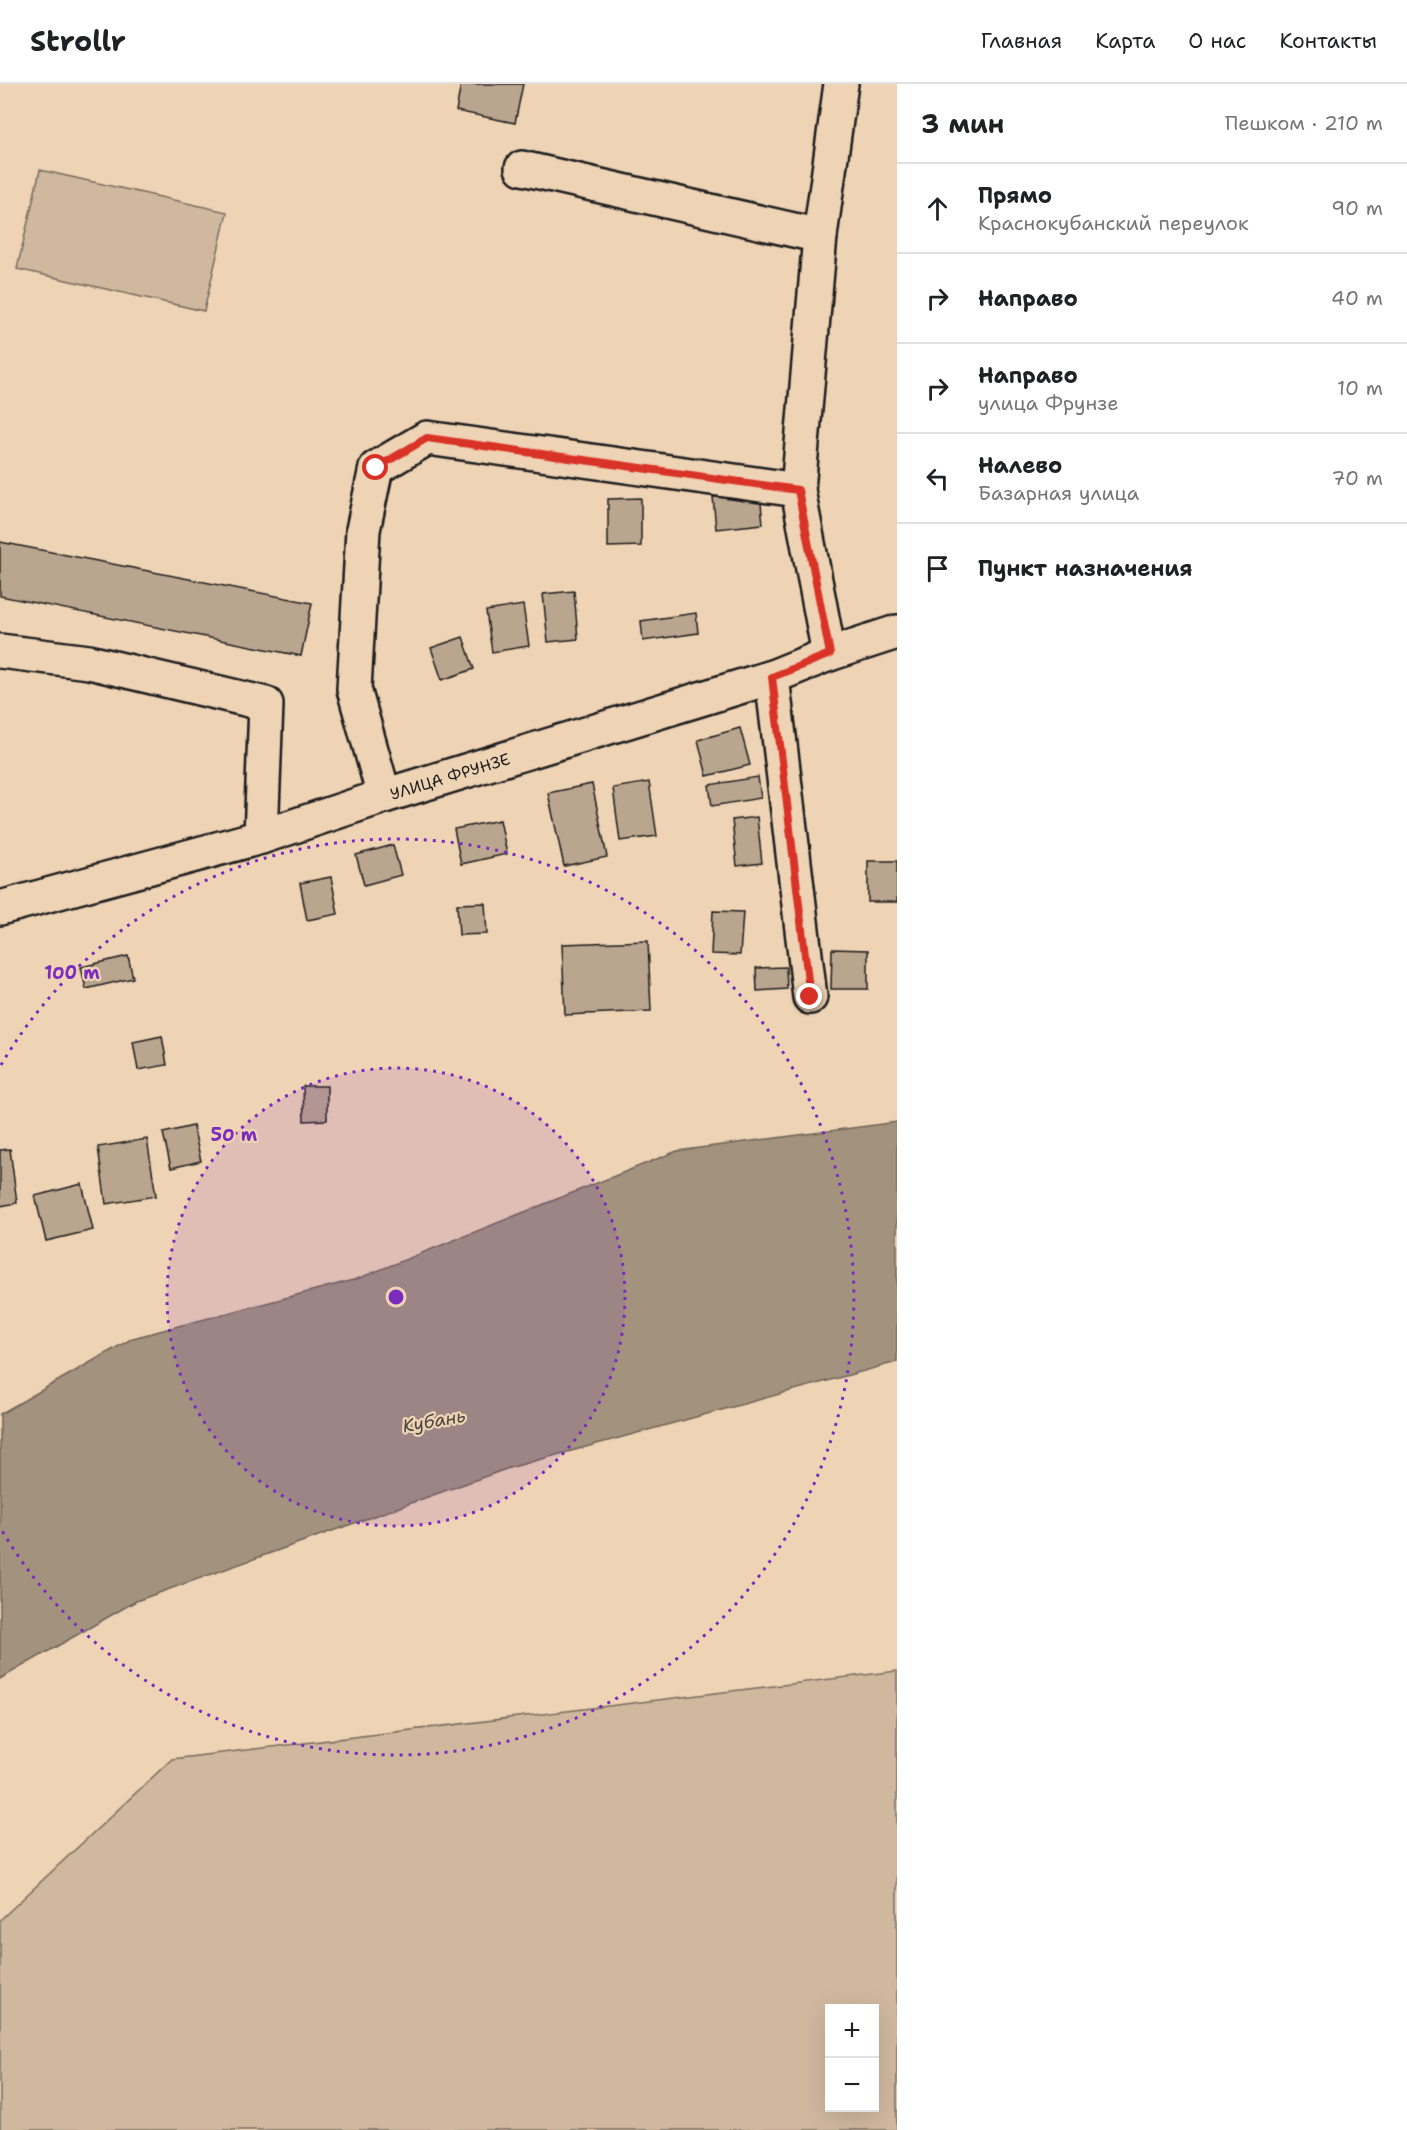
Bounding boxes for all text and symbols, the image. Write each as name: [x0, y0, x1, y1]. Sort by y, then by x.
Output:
text: Strollr: [30, 22, 126, 60]
text: Главная: [981, 27, 1062, 55]
text: Карта: [1095, 27, 1155, 55]
text: О нас: [1188, 27, 1246, 55]
text: Контакты: [1279, 27, 1377, 55]
text: 3 мин: [921, 106, 1004, 141]
text: Пешком · 210 m: [1225, 110, 1383, 136]
text: Прямо: [978, 181, 1052, 210]
icon: ahead: [921, 192, 954, 225]
text: 90 m: [1331, 195, 1383, 221]
text: Краснокубанский переулок: [978, 210, 1249, 236]
icon: right: [921, 282, 954, 315]
text: Направо: [978, 284, 1078, 313]
text: 40 m: [1331, 285, 1383, 311]
text: Направо: [978, 361, 1078, 390]
icon: right: [921, 372, 954, 405]
text: 10 m: [1337, 375, 1383, 401]
text: улица Фрунзе: [978, 390, 1119, 416]
text: Налево: [978, 451, 1062, 480]
route start: [362, 454, 388, 480]
icon: left: [921, 462, 954, 495]
text: 70 m: [1331, 465, 1383, 491]
text: Базарная улица: [978, 480, 1139, 506]
icon: arrive: [921, 552, 954, 585]
text: Пункт назначения: [978, 554, 1192, 583]
street label: УЛИЦА ФРУНЗЕ: [388, 748, 513, 805]
text: 100 m: [44, 961, 100, 985]
route end: [796, 983, 822, 1009]
text: 50 m: [211, 1123, 258, 1147]
centre of rings: [386, 1287, 406, 1307]
water label: Кубань: [401, 1404, 467, 1438]
map controls: [825, 2004, 879, 2112]
button: +: [825, 2004, 879, 2058]
button: −: [825, 2058, 879, 2112]

